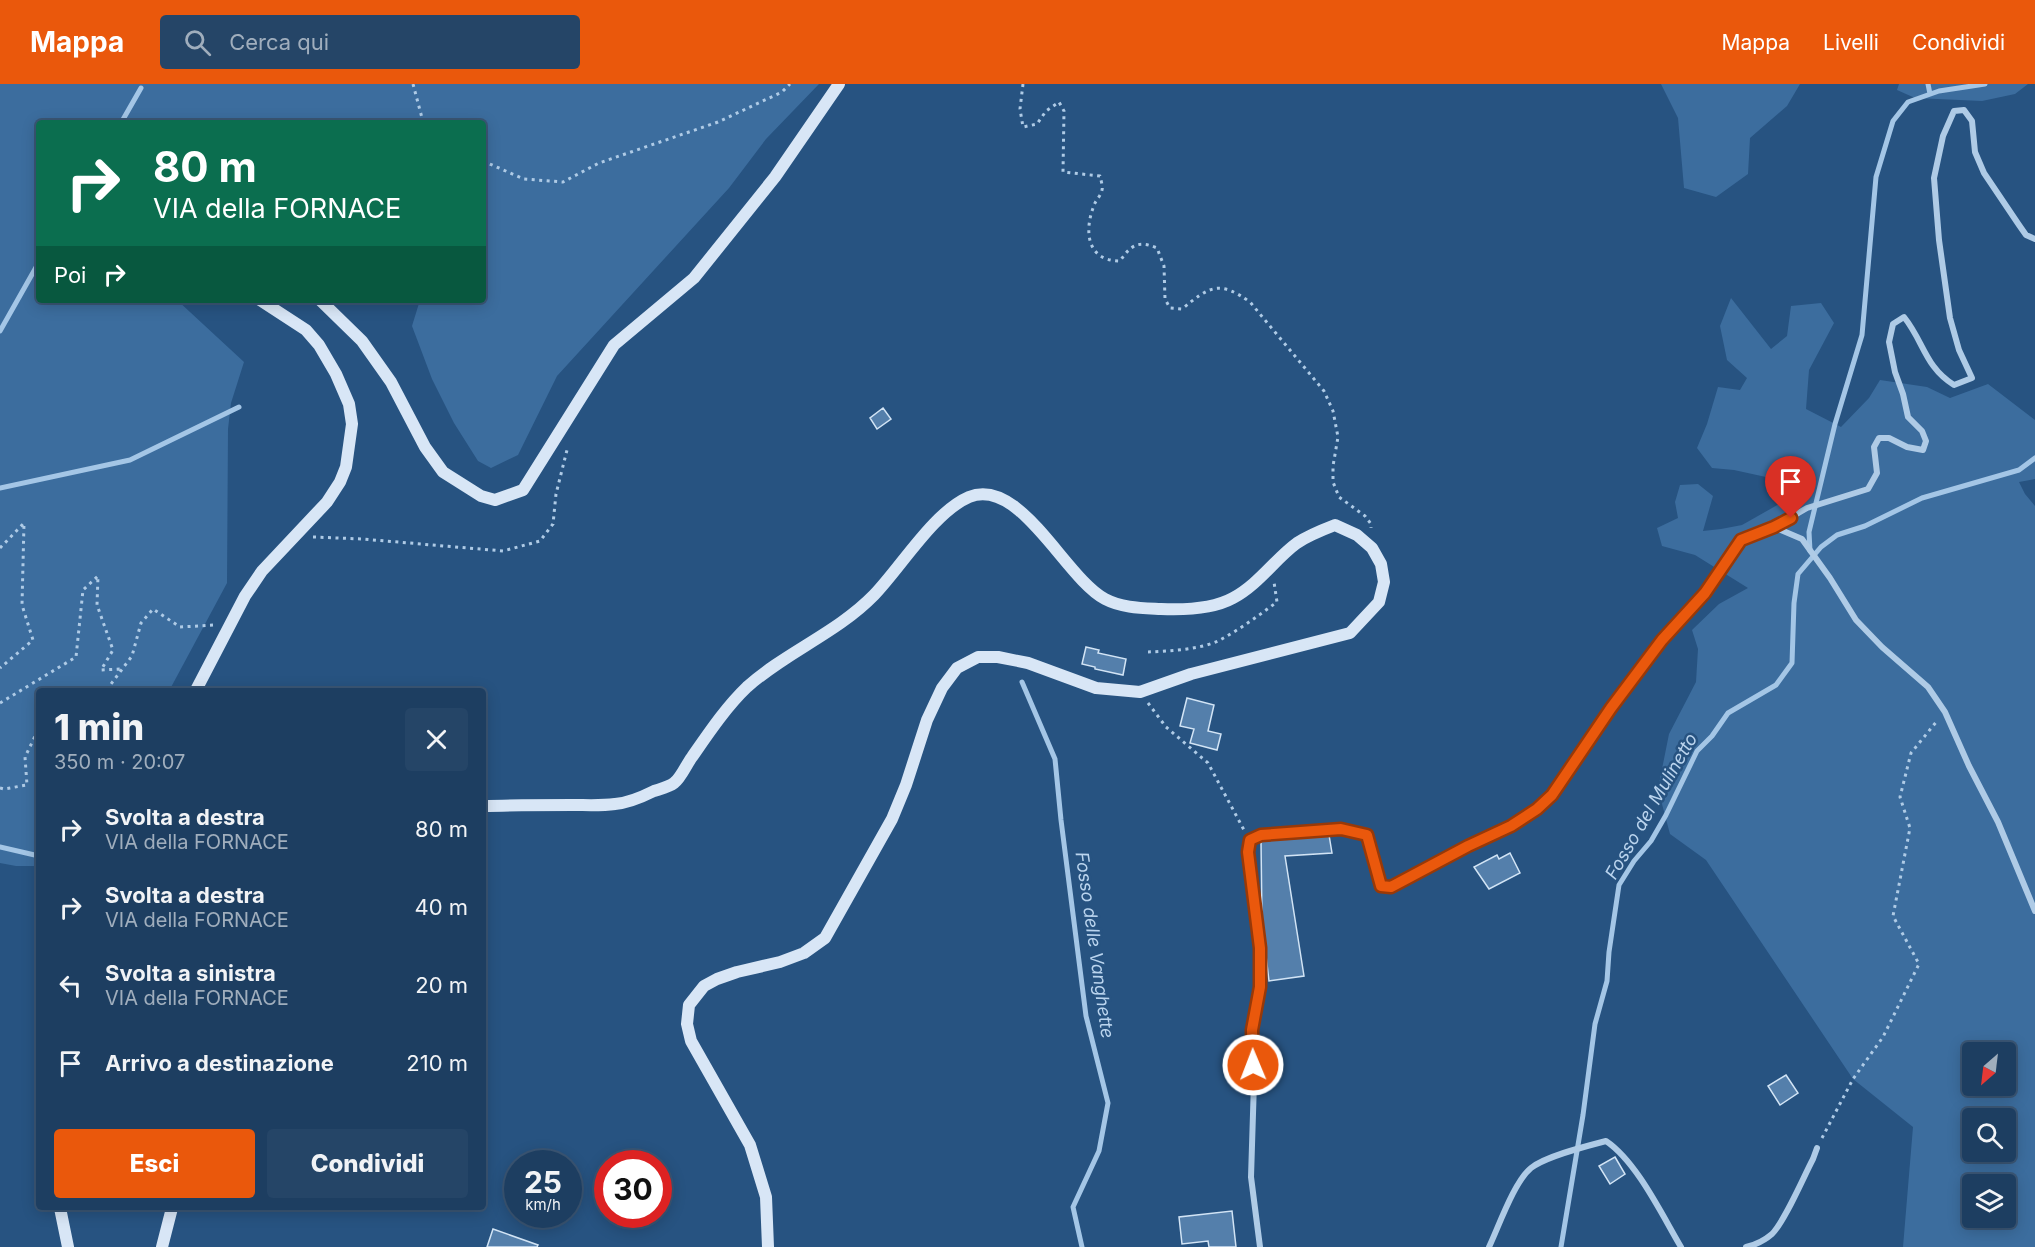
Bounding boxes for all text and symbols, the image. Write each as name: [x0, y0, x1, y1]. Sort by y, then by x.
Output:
search box: [160, 15, 580, 69]
text: Mappa: [30, 25, 124, 59]
icon: search: [181, 26, 214, 59]
text: Cerca qui: [229, 29, 329, 55]
text: Mappa: [1722, 30, 1790, 55]
text: Livelli: [1823, 30, 1879, 55]
text: Condividi: [1912, 30, 2005, 55]
text: 80 m: [153, 141, 257, 192]
icon: right: [54, 144, 132, 222]
text: VIA della FORNACE: [153, 192, 401, 225]
icon: right: [98, 258, 131, 291]
text: Poi: [54, 262, 86, 288]
pin: [1765, 456, 1816, 518]
icon: arrive: [1774, 465, 1807, 498]
text: 1 min: [54, 705, 144, 749]
button: close: [405, 708, 468, 771]
water label: Fosso del Mulinetto: [1601, 729, 1701, 883]
text: 350 m · 20:07: [54, 750, 185, 774]
text: Svolta a destra: [105, 804, 265, 830]
icon: right: [54, 813, 87, 846]
text: 80 m: [415, 816, 468, 842]
text: VIA della FORNACE: [105, 830, 289, 854]
water label: Fosso delle Vanghette: [1072, 850, 1118, 1040]
text: Svolta a destra: [105, 882, 265, 908]
icon: right: [54, 891, 87, 924]
text: 40 m: [414, 894, 468, 920]
text: VIA della FORNACE: [105, 908, 289, 932]
text: Svolta a sinistra: [105, 960, 276, 986]
icon: left: [54, 969, 87, 1002]
text: 20 m: [415, 972, 468, 998]
text: VIA della FORNACE: [105, 986, 289, 1010]
position arrow: [1221, 1033, 1285, 1097]
north arrow: [1962, 1042, 2016, 1096]
map controls: [1962, 1042, 2016, 1228]
icon: arrive: [54, 1047, 87, 1080]
text: Arrivo a destinazione: [105, 1050, 334, 1076]
text: 210 m: [406, 1050, 468, 1076]
button: search: [1962, 1108, 2016, 1162]
button: Esci: [54, 1129, 255, 1198]
button: Condividi: [267, 1129, 468, 1198]
speed limit sign: 30: [594, 1150, 672, 1228]
text: 25: [524, 1164, 562, 1200]
button: layers: [1962, 1174, 2016, 1228]
text: km/h: [525, 1195, 561, 1214]

